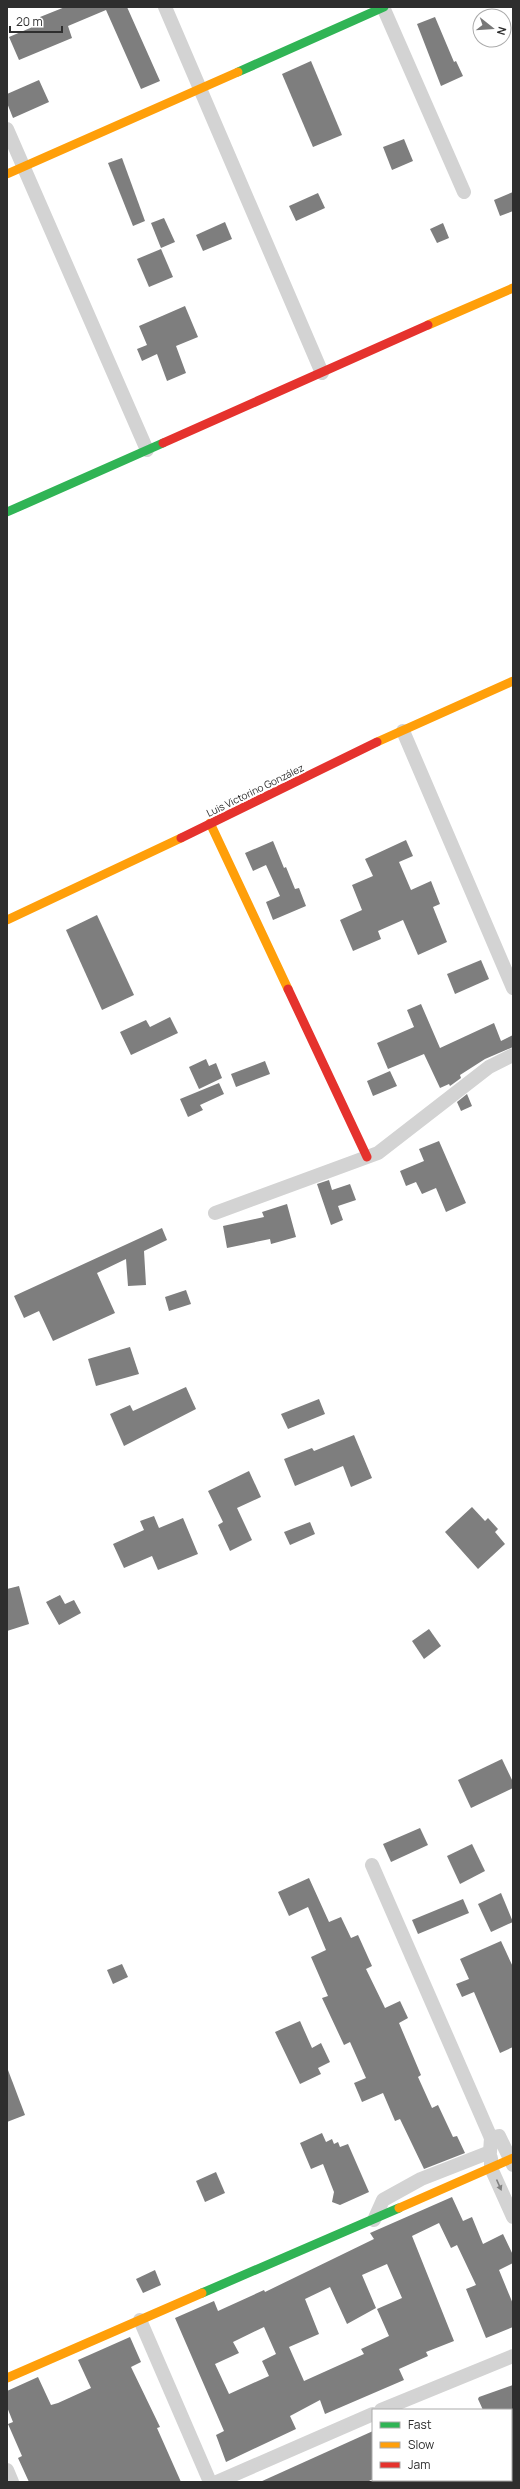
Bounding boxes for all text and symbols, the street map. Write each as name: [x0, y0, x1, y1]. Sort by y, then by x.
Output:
scale bar: [10, 8, 62, 34]
north arrow: [472, 8, 512, 48]
text: 20 m: [16, 13, 43, 30]
text: N: [494, 25, 510, 37]
street label: Luis Victorino González: [204, 760, 306, 820]
one-way arrow: [496, 2180, 502, 2191]
legend: [372, 2409, 512, 2481]
text: Fast: [408, 2416, 432, 2433]
text: Slow: [408, 2436, 434, 2453]
text: Jam: [408, 2456, 430, 2473]

